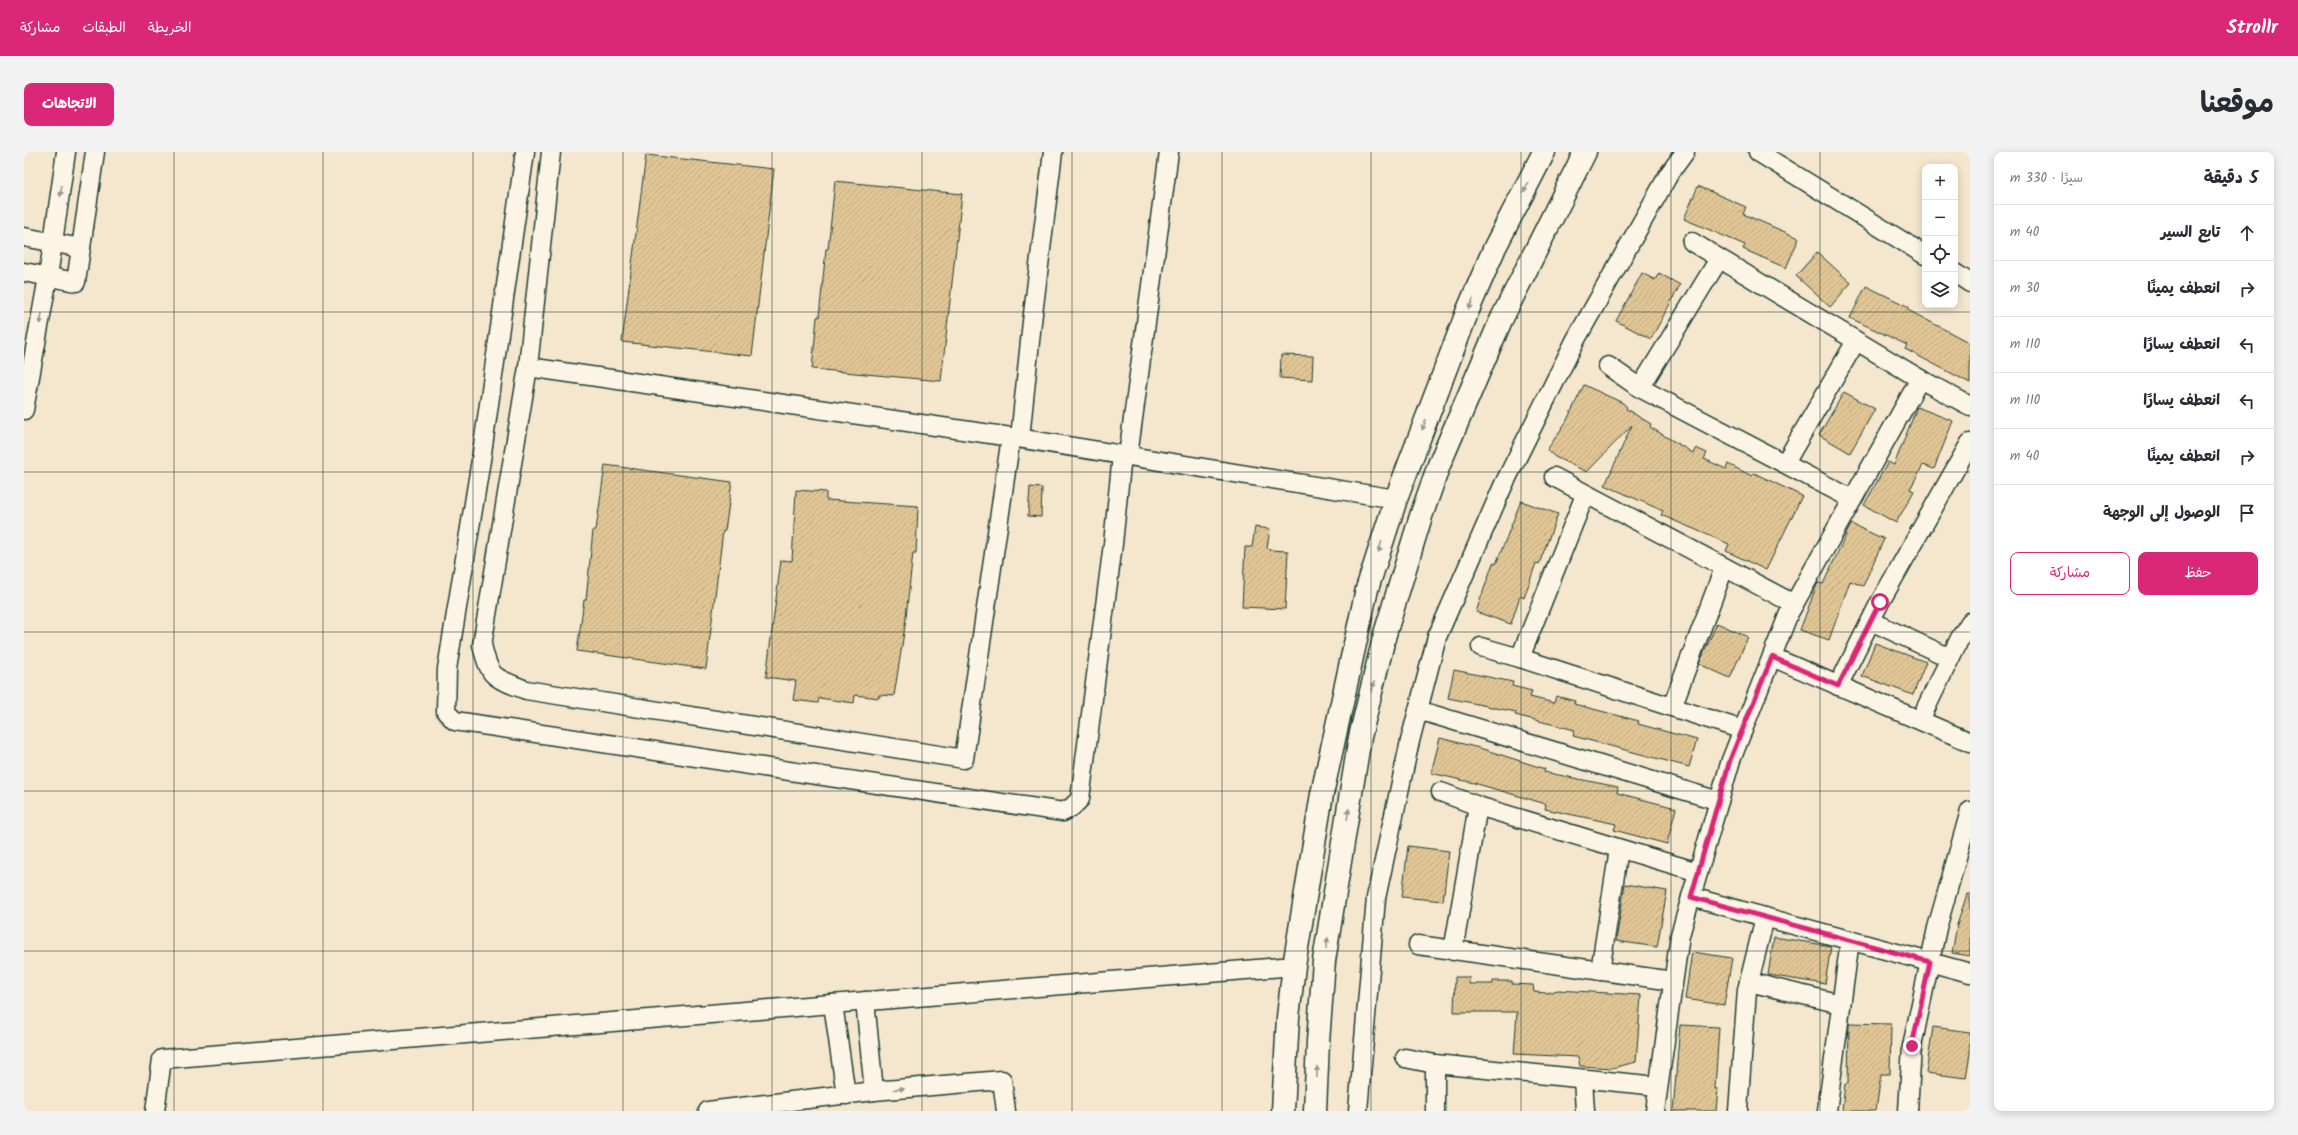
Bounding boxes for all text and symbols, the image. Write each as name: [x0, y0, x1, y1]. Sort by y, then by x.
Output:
text: Strollr: [2226, 13, 2278, 43]
text: مشاركة: [20, 17, 60, 39]
text: الطبقات: [82, 17, 126, 39]
text: الخريطة: [148, 17, 191, 39]
text: موقعنا: [2200, 82, 2274, 127]
button: الاتجاهات: [24, 83, 114, 126]
map controls: [1922, 164, 1958, 308]
button: +: [1922, 164, 1958, 200]
text: 5 دقيقة: [2204, 165, 2258, 192]
text: سيرًا · 330 m: [2010, 168, 2083, 189]
one-way arrow: [1523, 181, 1530, 192]
one-way arrow: [57, 185, 64, 197]
button: −: [1922, 200, 1958, 236]
text: تابع السير: [2161, 221, 2220, 245]
text: 40 m: [2010, 222, 2039, 243]
icon: ahead: [2236, 222, 2258, 244]
button: locate: [1922, 236, 1958, 272]
button: layers: [1922, 272, 1958, 308]
text: انعطف يمينًا: [2147, 277, 2220, 301]
text: 30 m: [2010, 278, 2040, 299]
icon: right: [2236, 278, 2258, 300]
one-way arrow: [1467, 298, 1473, 310]
one-way arrow: [37, 313, 43, 325]
text: انعطف يسارًا: [2143, 333, 2220, 357]
text: 110 m: [2010, 334, 2040, 355]
icon: left: [2236, 334, 2258, 356]
text: انعطف يسارًا: [2143, 389, 2220, 413]
text: 110 m: [2010, 390, 2040, 411]
icon: left: [2236, 390, 2258, 412]
one-way arrow: [1421, 420, 1427, 432]
text: انعطف يمينًا: [2147, 445, 2220, 469]
text: 40 m: [2010, 446, 2039, 467]
icon: right: [2236, 446, 2258, 468]
text: الوصول إلى الوجهة: [2103, 501, 2220, 525]
icon: arrive: [2236, 502, 2258, 524]
one-way arrow: [1377, 542, 1383, 554]
button: مشاركة: [2010, 552, 2130, 595]
button: حفظ: [2138, 552, 2258, 595]
route start: [1871, 593, 1889, 611]
one-way arrow: [1370, 680, 1376, 693]
one-way arrow: [1345, 808, 1351, 820]
one-way arrow: [1324, 936, 1330, 949]
route end: [1903, 1037, 1921, 1055]
one-way arrow: [1314, 1065, 1320, 1078]
one-way arrow: [893, 1085, 905, 1092]

